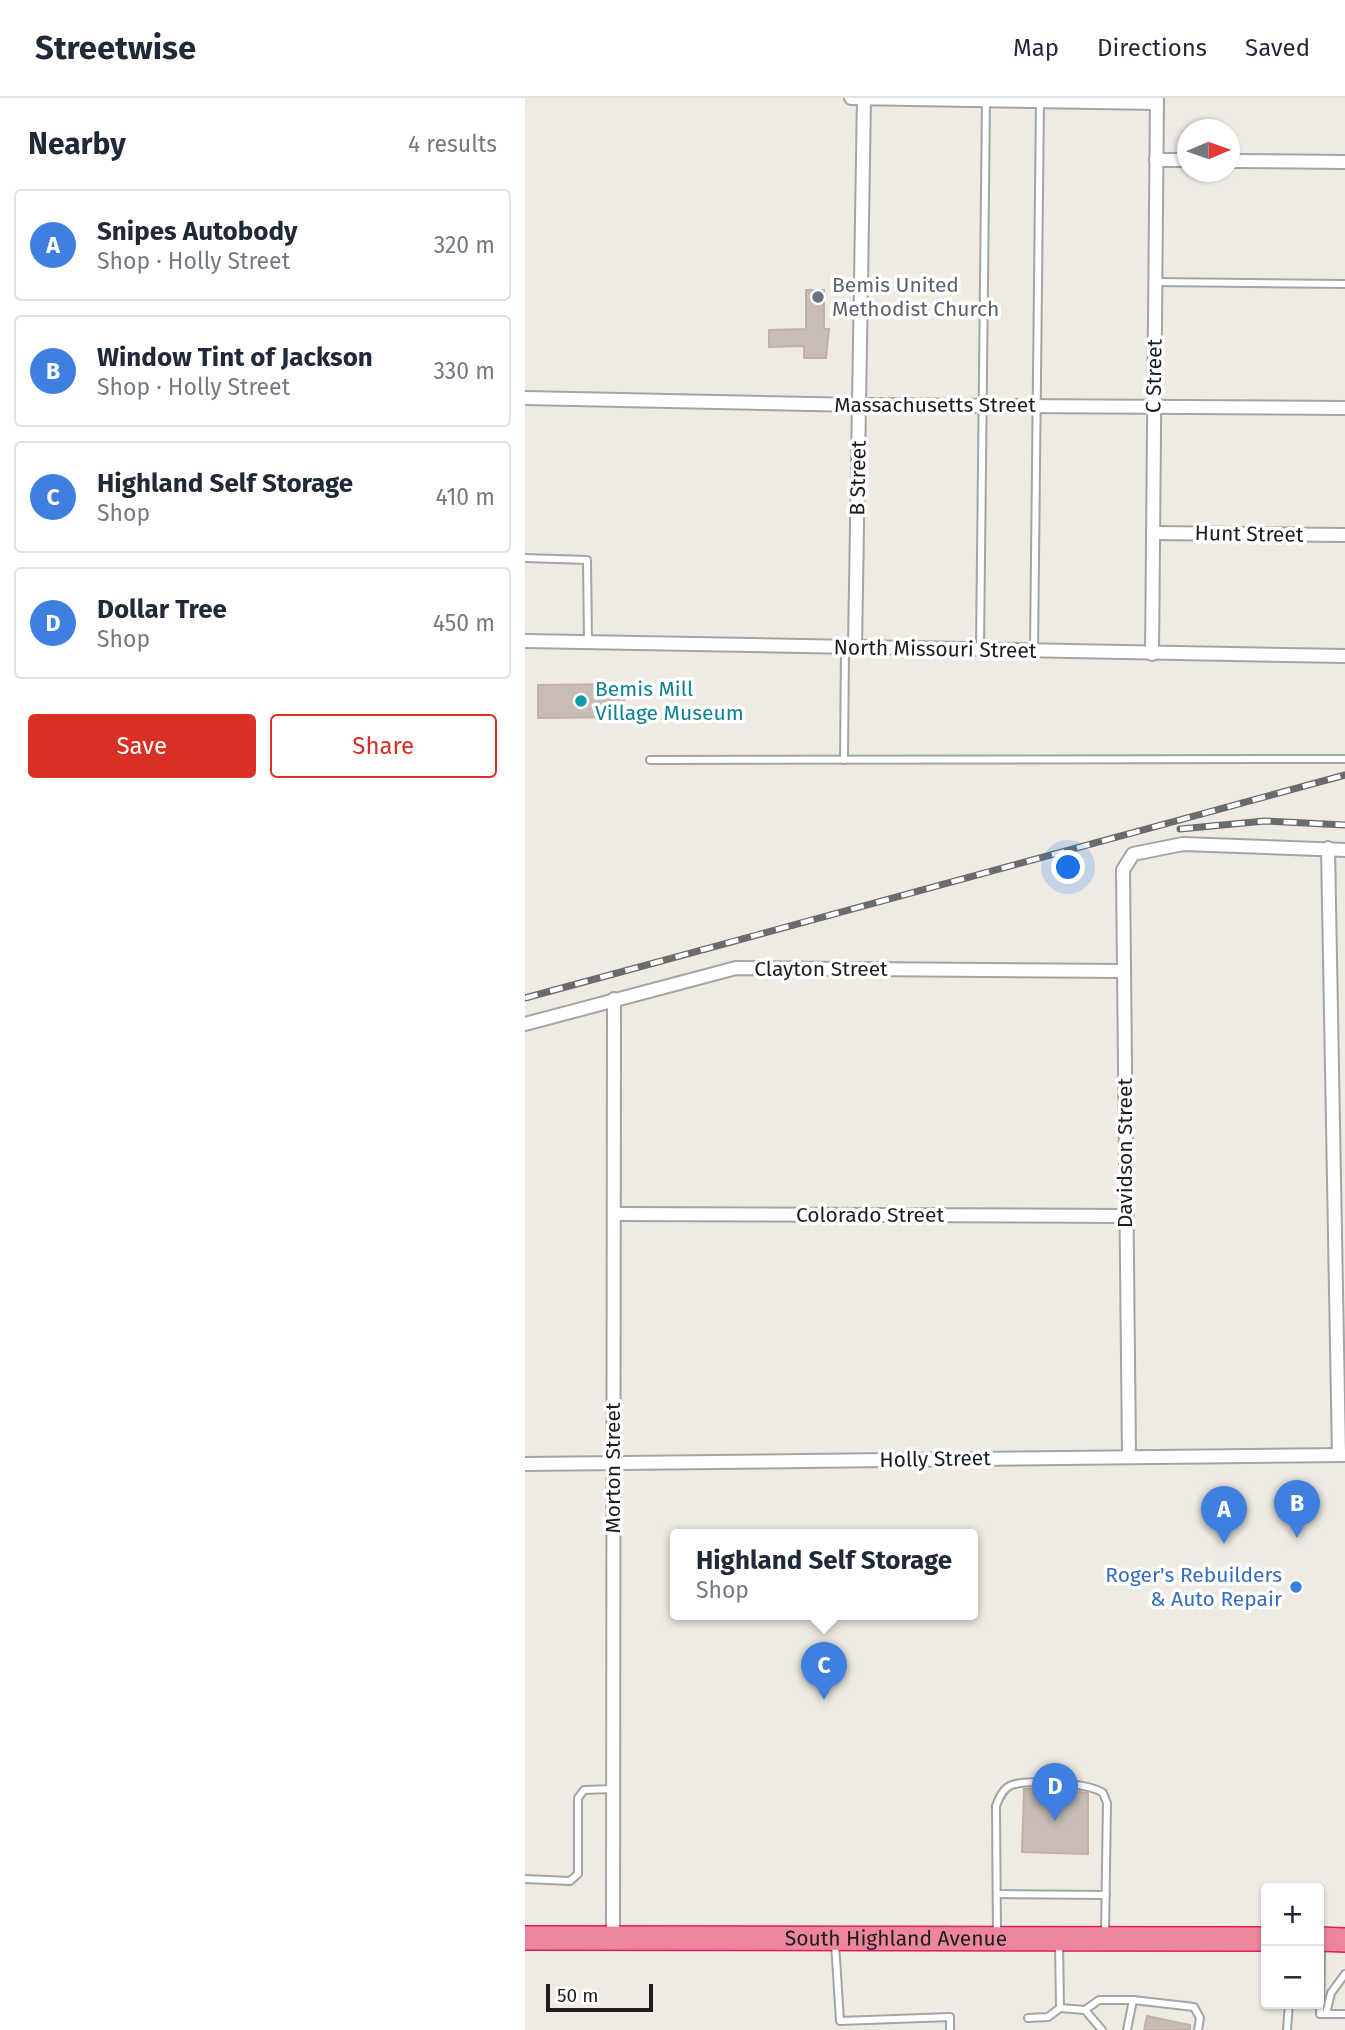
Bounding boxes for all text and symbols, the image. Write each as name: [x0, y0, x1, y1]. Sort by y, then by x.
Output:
text: Streetwise: [35, 28, 196, 68]
text: Map: [1013, 34, 1059, 62]
text: Directions: [1097, 34, 1207, 62]
text: Saved: [1245, 34, 1310, 62]
north arrow: [1177, 119, 1240, 182]
text: Nearby: [28, 126, 126, 162]
text: 4 results: [408, 130, 497, 158]
text: Snipes Autobody: [97, 216, 298, 247]
text: A: [46, 231, 60, 259]
text: 320 m: [434, 231, 495, 259]
text: Shop · Holly Street: [97, 247, 290, 275]
place label: Bemis United Methodist Church: [832, 272, 999, 322]
marker: Bemis United Methodist Church: [810, 289, 826, 305]
street label: C Street: [1140, 338, 1168, 413]
text: Window Tint of Jackson: [97, 342, 373, 373]
text: B: [46, 357, 60, 385]
text: 330 m: [433, 357, 495, 385]
text: Shop · Holly Street: [97, 373, 290, 401]
street label: Massachusetts Street: [834, 392, 1036, 418]
street label: B Street: [844, 440, 872, 516]
text: Highland Self Storage: [97, 468, 353, 499]
text: C: [46, 483, 60, 511]
text: 410 m: [435, 483, 495, 511]
text: Shop: [97, 499, 150, 527]
street label: Hunt Street: [1194, 520, 1304, 548]
text: Dollar Tree: [97, 594, 227, 625]
text: D: [46, 609, 60, 637]
text: 450 m: [433, 609, 495, 637]
text: Shop: [97, 625, 150, 653]
street label: North Missouri Street: [833, 634, 1037, 664]
place label: Bemis Mill Village Museum: [595, 676, 744, 726]
marker: Bemis Mill Village Museum: [573, 693, 589, 709]
button: Save: [28, 714, 256, 778]
button: Share: [270, 714, 497, 778]
your location: [1051, 850, 1085, 884]
street label: Clayton Street: [754, 956, 888, 982]
street label: Davidson Street: [1112, 1078, 1138, 1228]
street label: Colorado Street: [796, 1202, 944, 1228]
street label: Morton Street: [600, 1402, 626, 1534]
street label: Holly Street: [879, 1445, 991, 1473]
pin: B: [1274, 1480, 1320, 1538]
pin: A: [1201, 1486, 1247, 1544]
popup: [670, 1529, 978, 1620]
text: Highland Self Storage: [696, 1545, 952, 1576]
place label: Roger's Rebuilders & Auto Repair: [1105, 1562, 1282, 1612]
text: Shop: [696, 1576, 749, 1604]
marker: Roger's Rebuilders & Auto Repair: [1288, 1579, 1304, 1595]
pin: C: [801, 1642, 847, 1700]
pin: D: [1032, 1763, 1078, 1821]
map controls: [1261, 1883, 1324, 2009]
button: +: [1261, 1883, 1324, 1946]
street label: South Highland Avenue: [785, 1925, 1007, 1952]
button: −: [1261, 1946, 1324, 2009]
scale bar: [546, 1981, 653, 2013]
text: 50 m: [557, 1984, 598, 2007]

